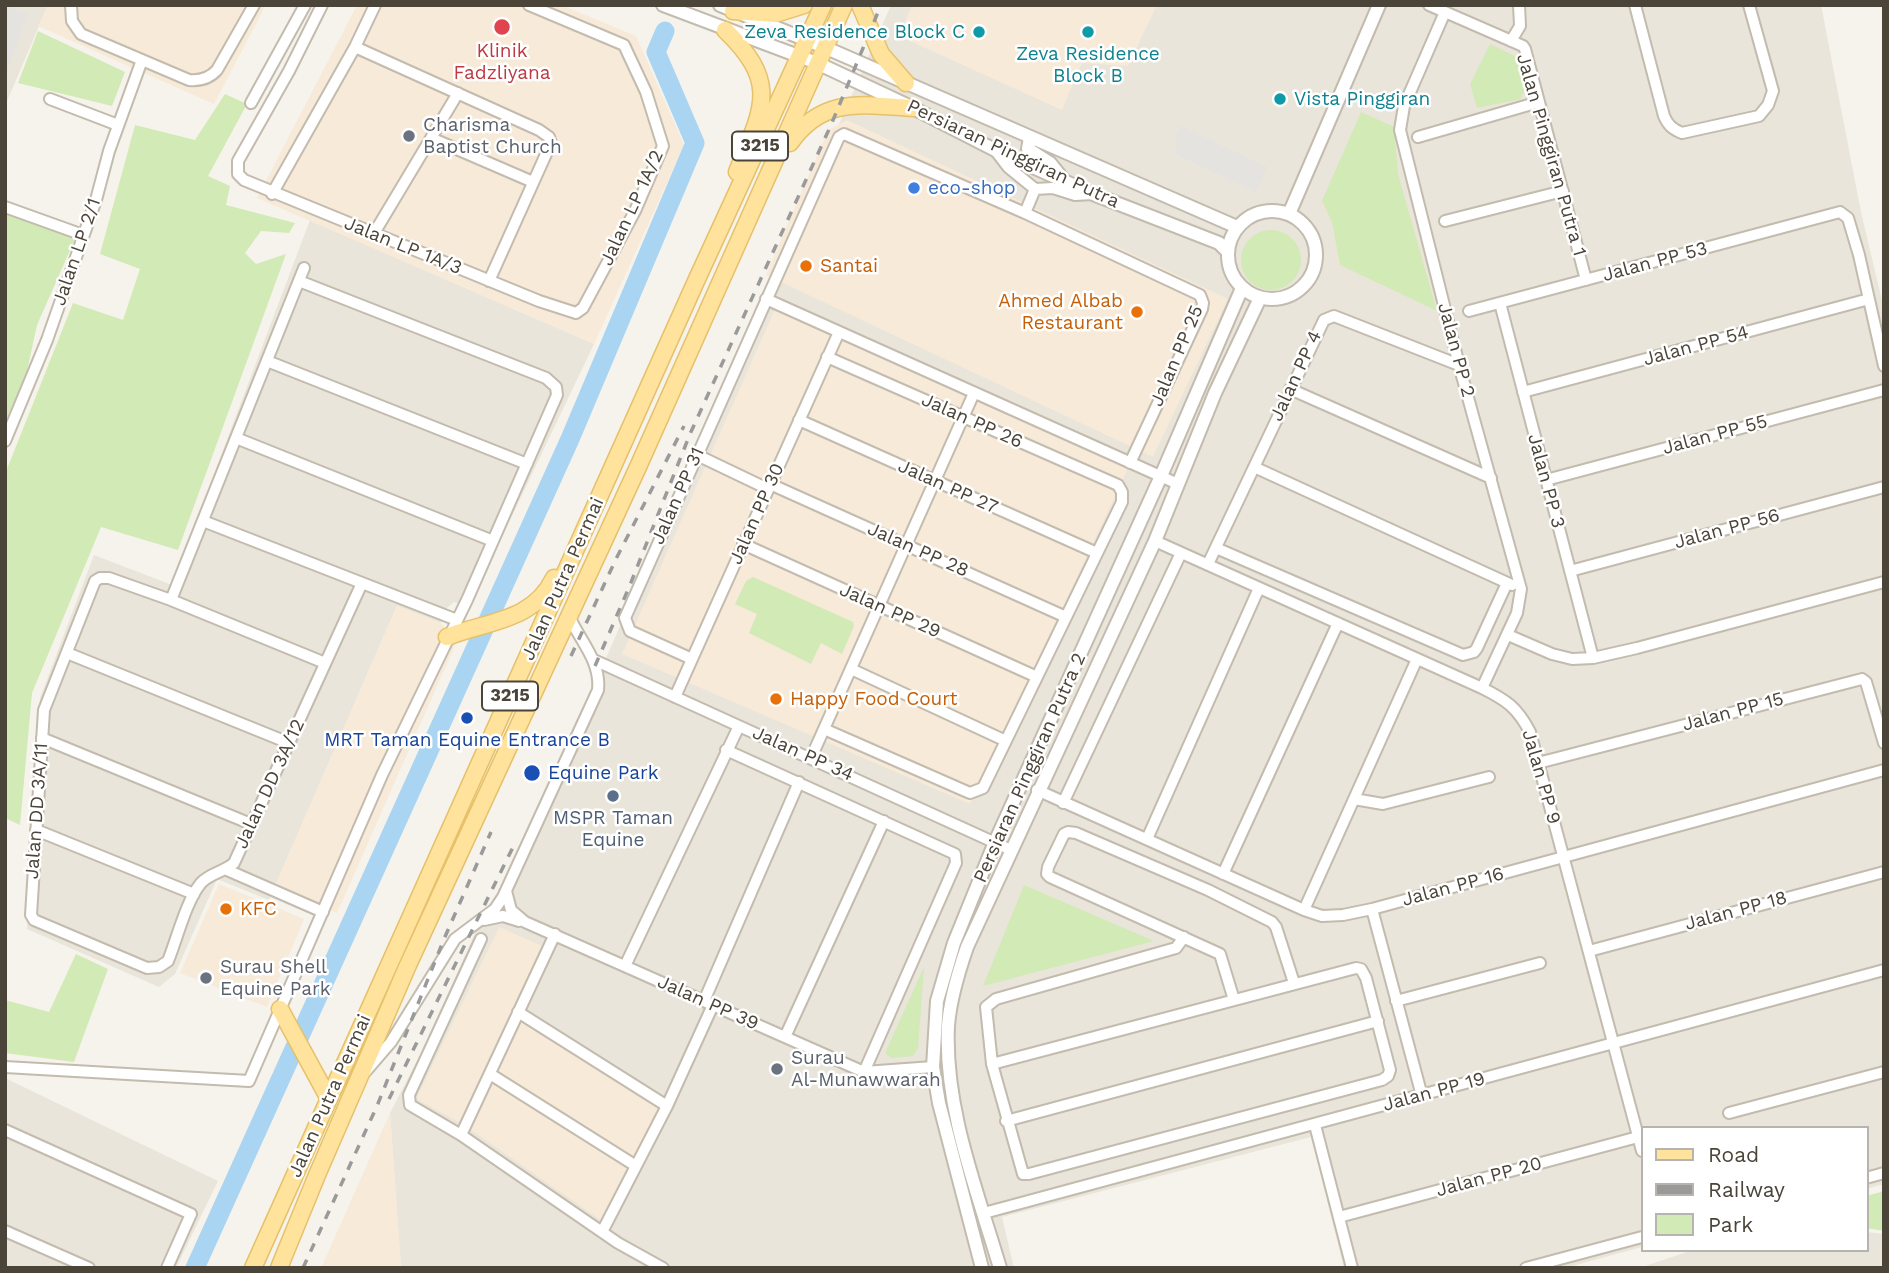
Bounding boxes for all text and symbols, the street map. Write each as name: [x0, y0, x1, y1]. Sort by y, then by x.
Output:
marker: Klinik Fadzliyana: [492, 17, 512, 37]
place label: Zeva Residence Block C: [744, 21, 965, 43]
marker: Zeva Residence Block C: [971, 24, 987, 40]
marker: Zeva Residence Block B: [1080, 24, 1096, 40]
place label: Klinik Fadzliyana: [453, 40, 551, 84]
place label: Zeva Residence Block B: [1016, 43, 1160, 87]
street label: Jalan Pinggiran Putra 1: [1511, 51, 1591, 259]
place label: Vista Pinggiran: [1294, 88, 1430, 110]
marker: Vista Pinggiran: [1272, 91, 1288, 107]
street label: Persiaran Pinggiran Putra: [903, 95, 1123, 213]
place label: Charisma Baptist Church: [423, 114, 562, 158]
marker: Charisma Baptist Church: [401, 128, 417, 144]
road number: 3215: [732, 132, 788, 160]
street label: Jalan LP 1A/2: [595, 147, 669, 269]
place label: eco-shop: [928, 177, 1016, 199]
marker: eco-shop: [906, 180, 922, 196]
street label: Jalan LP 2/1: [48, 195, 106, 309]
street label: Jalan LP 1A/3: [341, 212, 465, 280]
street label: Jalan PP 53: [1600, 237, 1710, 287]
place label: Santai: [820, 255, 878, 277]
marker: Santai: [798, 258, 814, 274]
place label: Ahmed Albab Restaurant: [998, 290, 1123, 334]
street label: Jalan PP 2: [1432, 300, 1480, 400]
street label: Jalan PP 25: [1145, 302, 1209, 410]
marker: Ahmed Albab Restaurant: [1129, 304, 1145, 320]
street label: Jalan PP 54: [1641, 321, 1751, 371]
street label: Jalan PP 4: [1265, 327, 1327, 425]
street label: Jalan PP 26: [918, 389, 1026, 453]
street label: Jalan PP 55: [1660, 410, 1770, 460]
street label: Jalan PP 3: [1522, 431, 1570, 531]
street label: Jalan PP 31: [646, 444, 710, 548]
street label: Jalan PP 27: [894, 455, 1002, 519]
street label: Jalan PP 30: [725, 460, 789, 568]
street label: Jalan Putra Permai: [517, 494, 609, 664]
street label: Jalan PP 56: [1672, 504, 1782, 554]
street label: Jalan PP 28: [864, 518, 972, 582]
street label: Jalan PP 29: [836, 579, 944, 643]
street label: Persiaran Pinggiran Putra 2: [969, 650, 1091, 886]
road number: 3215: [482, 682, 538, 710]
place label: Happy Food Court: [790, 688, 957, 710]
street label: Jalan PP 15: [1680, 688, 1786, 736]
marker: Happy Food Court: [768, 691, 784, 707]
marker: MRT Taman Equine Entrance B: [459, 710, 475, 726]
street label: Jalan DD 3A/12: [230, 716, 310, 852]
street label: Jalan PP 34: [749, 722, 857, 786]
street label: Jalan PP 9: [1517, 727, 1565, 827]
place label: MRT Taman Equine Entrance B: [324, 729, 610, 751]
street label: Jalan DD 3A/11: [21, 742, 53, 880]
place label: Equine Park: [548, 762, 659, 784]
marker: Equine Park: [522, 763, 542, 783]
marker: MSPR Taman Equine: [605, 788, 621, 804]
place label: MSPR Taman Equine: [553, 807, 673, 851]
street label: Jalan PP 16: [1400, 862, 1506, 912]
street label: Jalan PP 18: [1682, 886, 1790, 936]
place label: KFC: [240, 898, 277, 920]
marker: KFC: [218, 901, 234, 917]
place label: Surau Shell Equine Park: [220, 956, 331, 1000]
marker: Surau Shell Equine Park: [198, 970, 214, 986]
street label: Jalan PP 39: [654, 971, 762, 1035]
street label: Jalan Putra Permai: [284, 1011, 376, 1181]
place label: Surau Al-Munawwarah: [791, 1047, 941, 1091]
marker: Surau Al-Munawwarah: [769, 1061, 785, 1077]
street label: Jalan PP 19: [1380, 1067, 1488, 1117]
legend: [1640, 1126, 1868, 1252]
text: Road: [1708, 1142, 1759, 1167]
street label: Jalan PP 20: [1434, 1152, 1544, 1202]
text: Railway: [1708, 1177, 1785, 1202]
text: Park: [1708, 1212, 1753, 1237]

